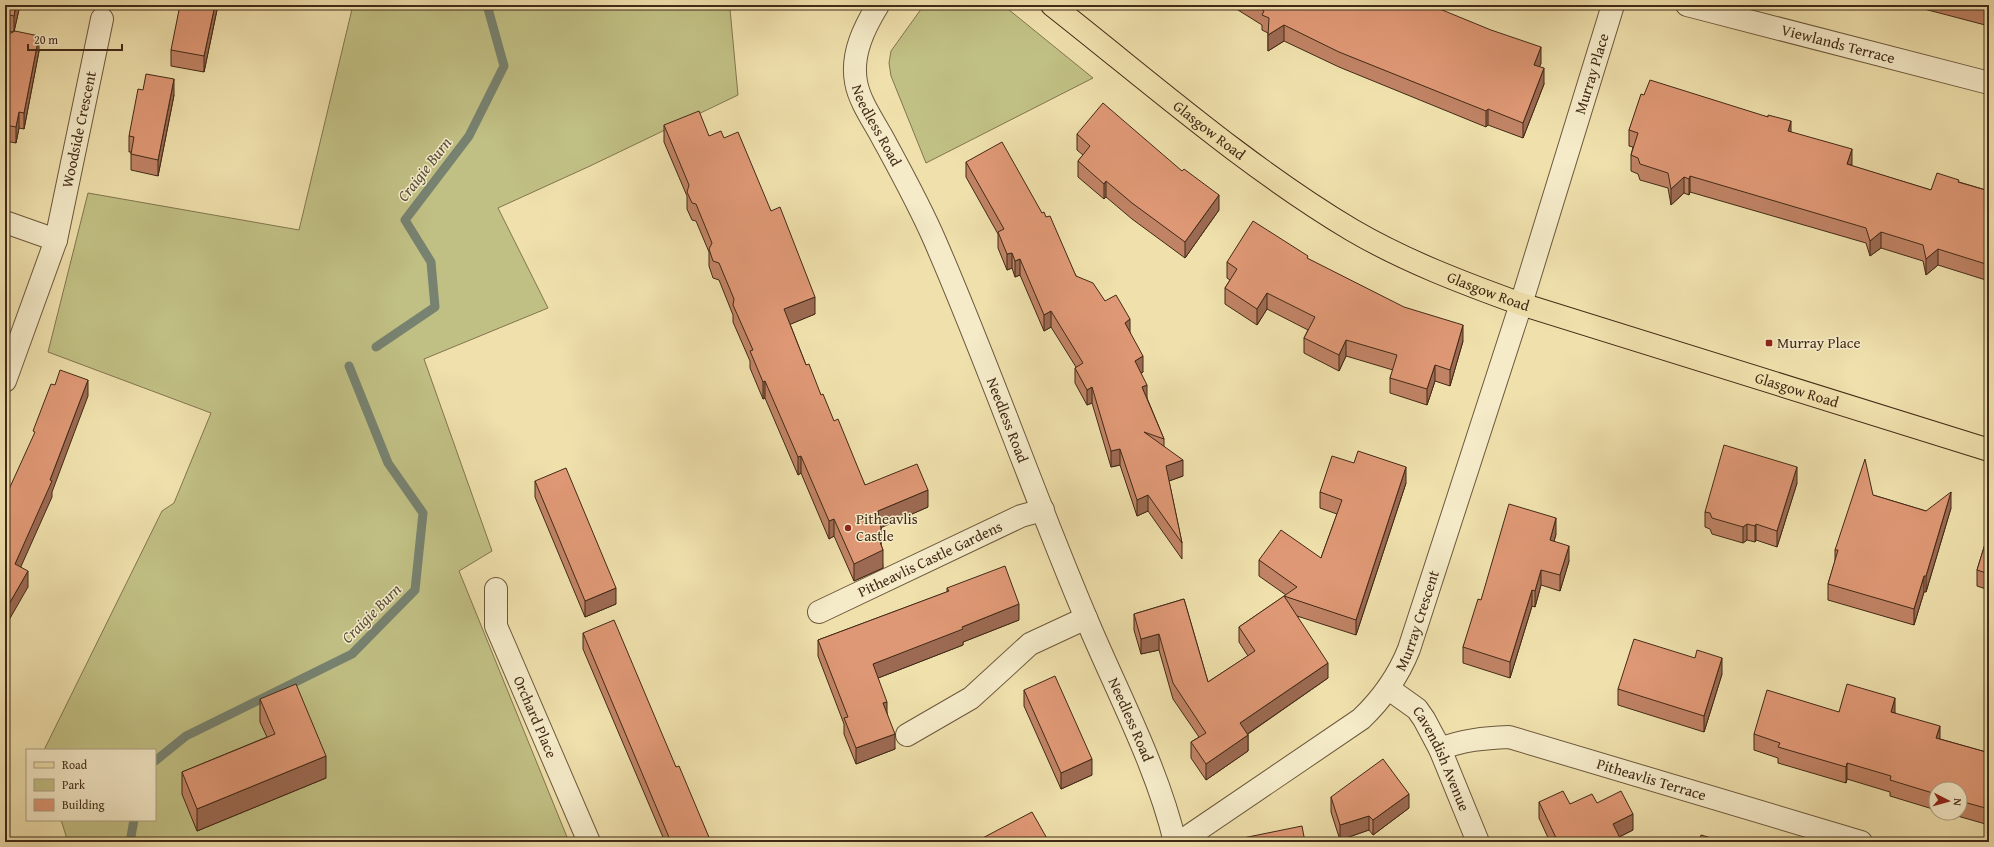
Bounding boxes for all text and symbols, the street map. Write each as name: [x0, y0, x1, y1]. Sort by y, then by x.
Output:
street label: Viewlands Terrace: [1779, 19, 1897, 68]
scale bar: [28, 26, 122, 52]
text: 20 m: [34, 31, 58, 48]
street label: Murray Place: [1569, 31, 1614, 117]
street label: Woodside Crescent: [56, 68, 101, 189]
street label: Needless Road: [847, 82, 907, 170]
street label: Glasgow Road: [1169, 95, 1250, 165]
water label: Craigie Burn: [391, 132, 457, 206]
street label: Glasgow Road: [1444, 266, 1532, 316]
place label: Murray Place: [1777, 332, 1861, 353]
marker: Murray Place: [1764, 338, 1774, 348]
street label: Glasgow Road: [1753, 367, 1841, 412]
street label: Needless Road: [982, 374, 1034, 466]
place label: Pitheavlis Castle: [856, 508, 918, 546]
street label: Pitheavlis Castle Gardens: [854, 515, 1006, 602]
marker: Pitheavlis Castle: [843, 523, 853, 533]
street label: Murray Crescent: [1390, 567, 1444, 674]
water label: Craigie Burn: [336, 578, 406, 648]
street label: Orchard Place: [509, 672, 563, 761]
street label: Needless Road: [1104, 674, 1159, 765]
street label: Cavendish Avenue: [1408, 702, 1475, 814]
legend: [26, 749, 156, 821]
street label: Pitheavlis Terrace: [1594, 753, 1709, 805]
text: Road: [62, 756, 88, 773]
text: Park: [62, 776, 86, 793]
north arrow: [1928, 781, 1968, 821]
text: Building: [62, 796, 105, 813]
text: N: [1950, 798, 1966, 807]

